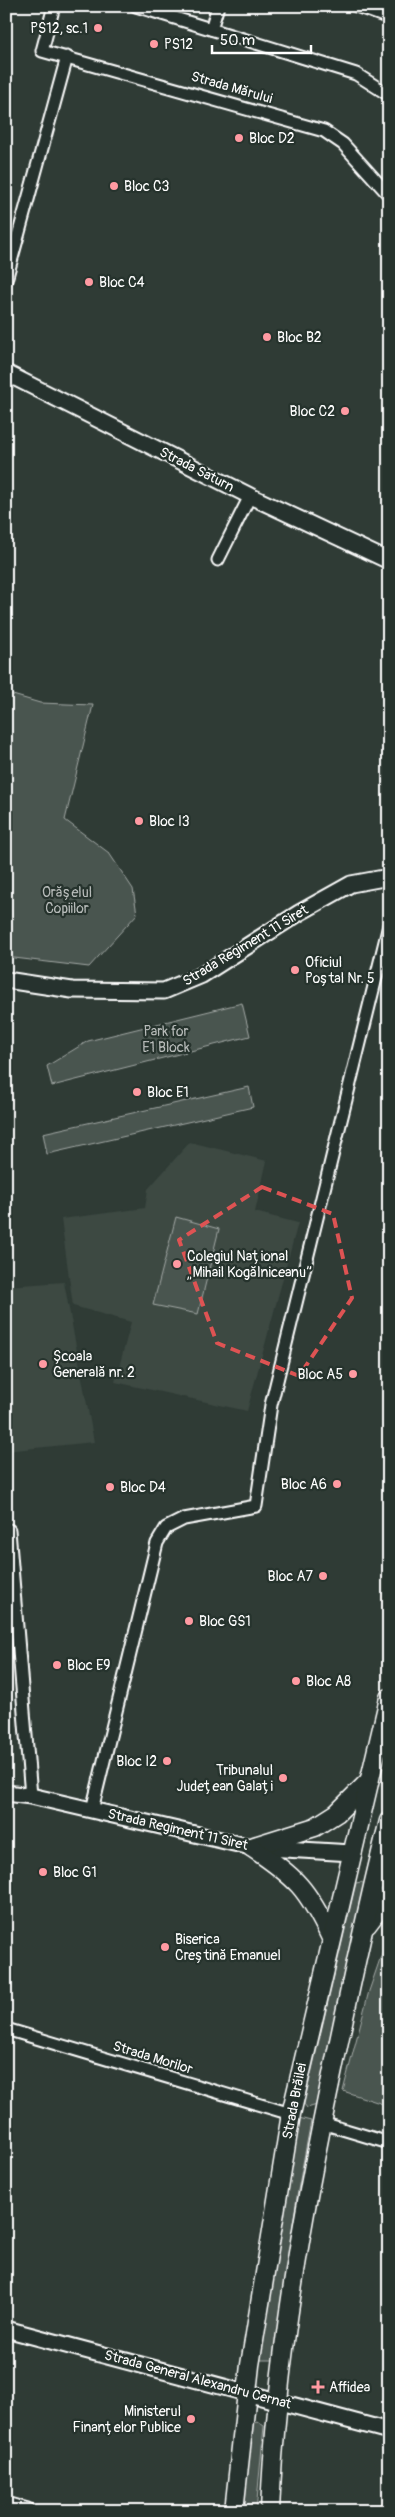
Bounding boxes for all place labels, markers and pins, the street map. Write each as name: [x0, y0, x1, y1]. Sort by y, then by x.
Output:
place label: PS12, sc.1: [30, 20, 88, 37]
marker: PS12, sc.1: [92, 22, 104, 34]
place label: PS12: [164, 36, 193, 53]
marker: PS12: [148, 38, 160, 50]
place label: Bloc D2: [249, 130, 295, 147]
marker: Bloc D2: [233, 132, 245, 144]
place label: Bloc C3: [124, 178, 170, 195]
marker: Bloc C3: [108, 180, 120, 192]
place label: Bloc C4: [99, 274, 145, 291]
marker: Bloc C4: [83, 276, 95, 288]
place label: Bloc B2: [277, 329, 322, 346]
marker: Bloc B2: [261, 331, 273, 343]
place label: Bloc C2: [290, 403, 335, 420]
marker: Bloc C2: [339, 405, 351, 417]
place label: Bloc I3: [149, 813, 190, 830]
marker: Bloc I3: [133, 815, 145, 827]
place label: Oficiul Poștal Nr. 5: [305, 954, 374, 987]
marker: Oficiul Poștal Nr. 5: [289, 964, 301, 976]
place label: Bloc E1: [147, 1084, 189, 1101]
marker: Bloc E1: [131, 1086, 143, 1098]
place label: Colegiul Național „Mihail Kogălniceanu”: [187, 1248, 312, 1281]
marker: Colegiul Național „Mihail Kogălniceanu”: [171, 1258, 183, 1270]
place label: Școala Generală nr. 2: [53, 1348, 135, 1381]
marker: Școala Generală nr. 2: [37, 1358, 49, 1370]
place label: Bloc A5: [297, 1366, 343, 1383]
marker: Bloc A5: [347, 1368, 359, 1380]
place label: Bloc A6: [281, 1476, 327, 1493]
marker: Bloc A6: [331, 1478, 343, 1490]
place label: Bloc D4: [120, 1479, 166, 1496]
marker: Bloc D4: [104, 1481, 116, 1493]
place label: Bloc A7: [268, 1568, 314, 1585]
marker: Bloc A7: [317, 1570, 329, 1582]
place label: Bloc GS1: [199, 1613, 251, 1630]
marker: Bloc GS1: [183, 1615, 195, 1627]
place label: Bloc E9: [67, 1657, 110, 1674]
marker: Bloc E9: [51, 1659, 63, 1671]
place label: Bloc A8: [306, 1673, 351, 1690]
marker: Bloc A8: [290, 1675, 302, 1687]
place label: Bloc I2: [116, 1753, 157, 1770]
marker: Bloc I2: [161, 1755, 173, 1767]
place label: Tribunalul Județean Galați: [176, 1762, 274, 1795]
marker: Tribunalul Județean Galați: [277, 1772, 289, 1784]
place label: Bloc G1: [53, 1864, 97, 1881]
marker: Bloc G1: [37, 1866, 49, 1878]
place label: Biserica Creștină Emanuel: [175, 1931, 281, 1964]
marker: Biserica Creștină Emanuel: [159, 1941, 171, 1953]
place label: Affidea: [329, 2379, 370, 2396]
marker: Affidea: [311, 2380, 325, 2394]
place label: Ministerul Finanțelor Publice: [73, 2403, 181, 2436]
marker: Ministerul Finanțelor Publice: [185, 2413, 197, 2425]

